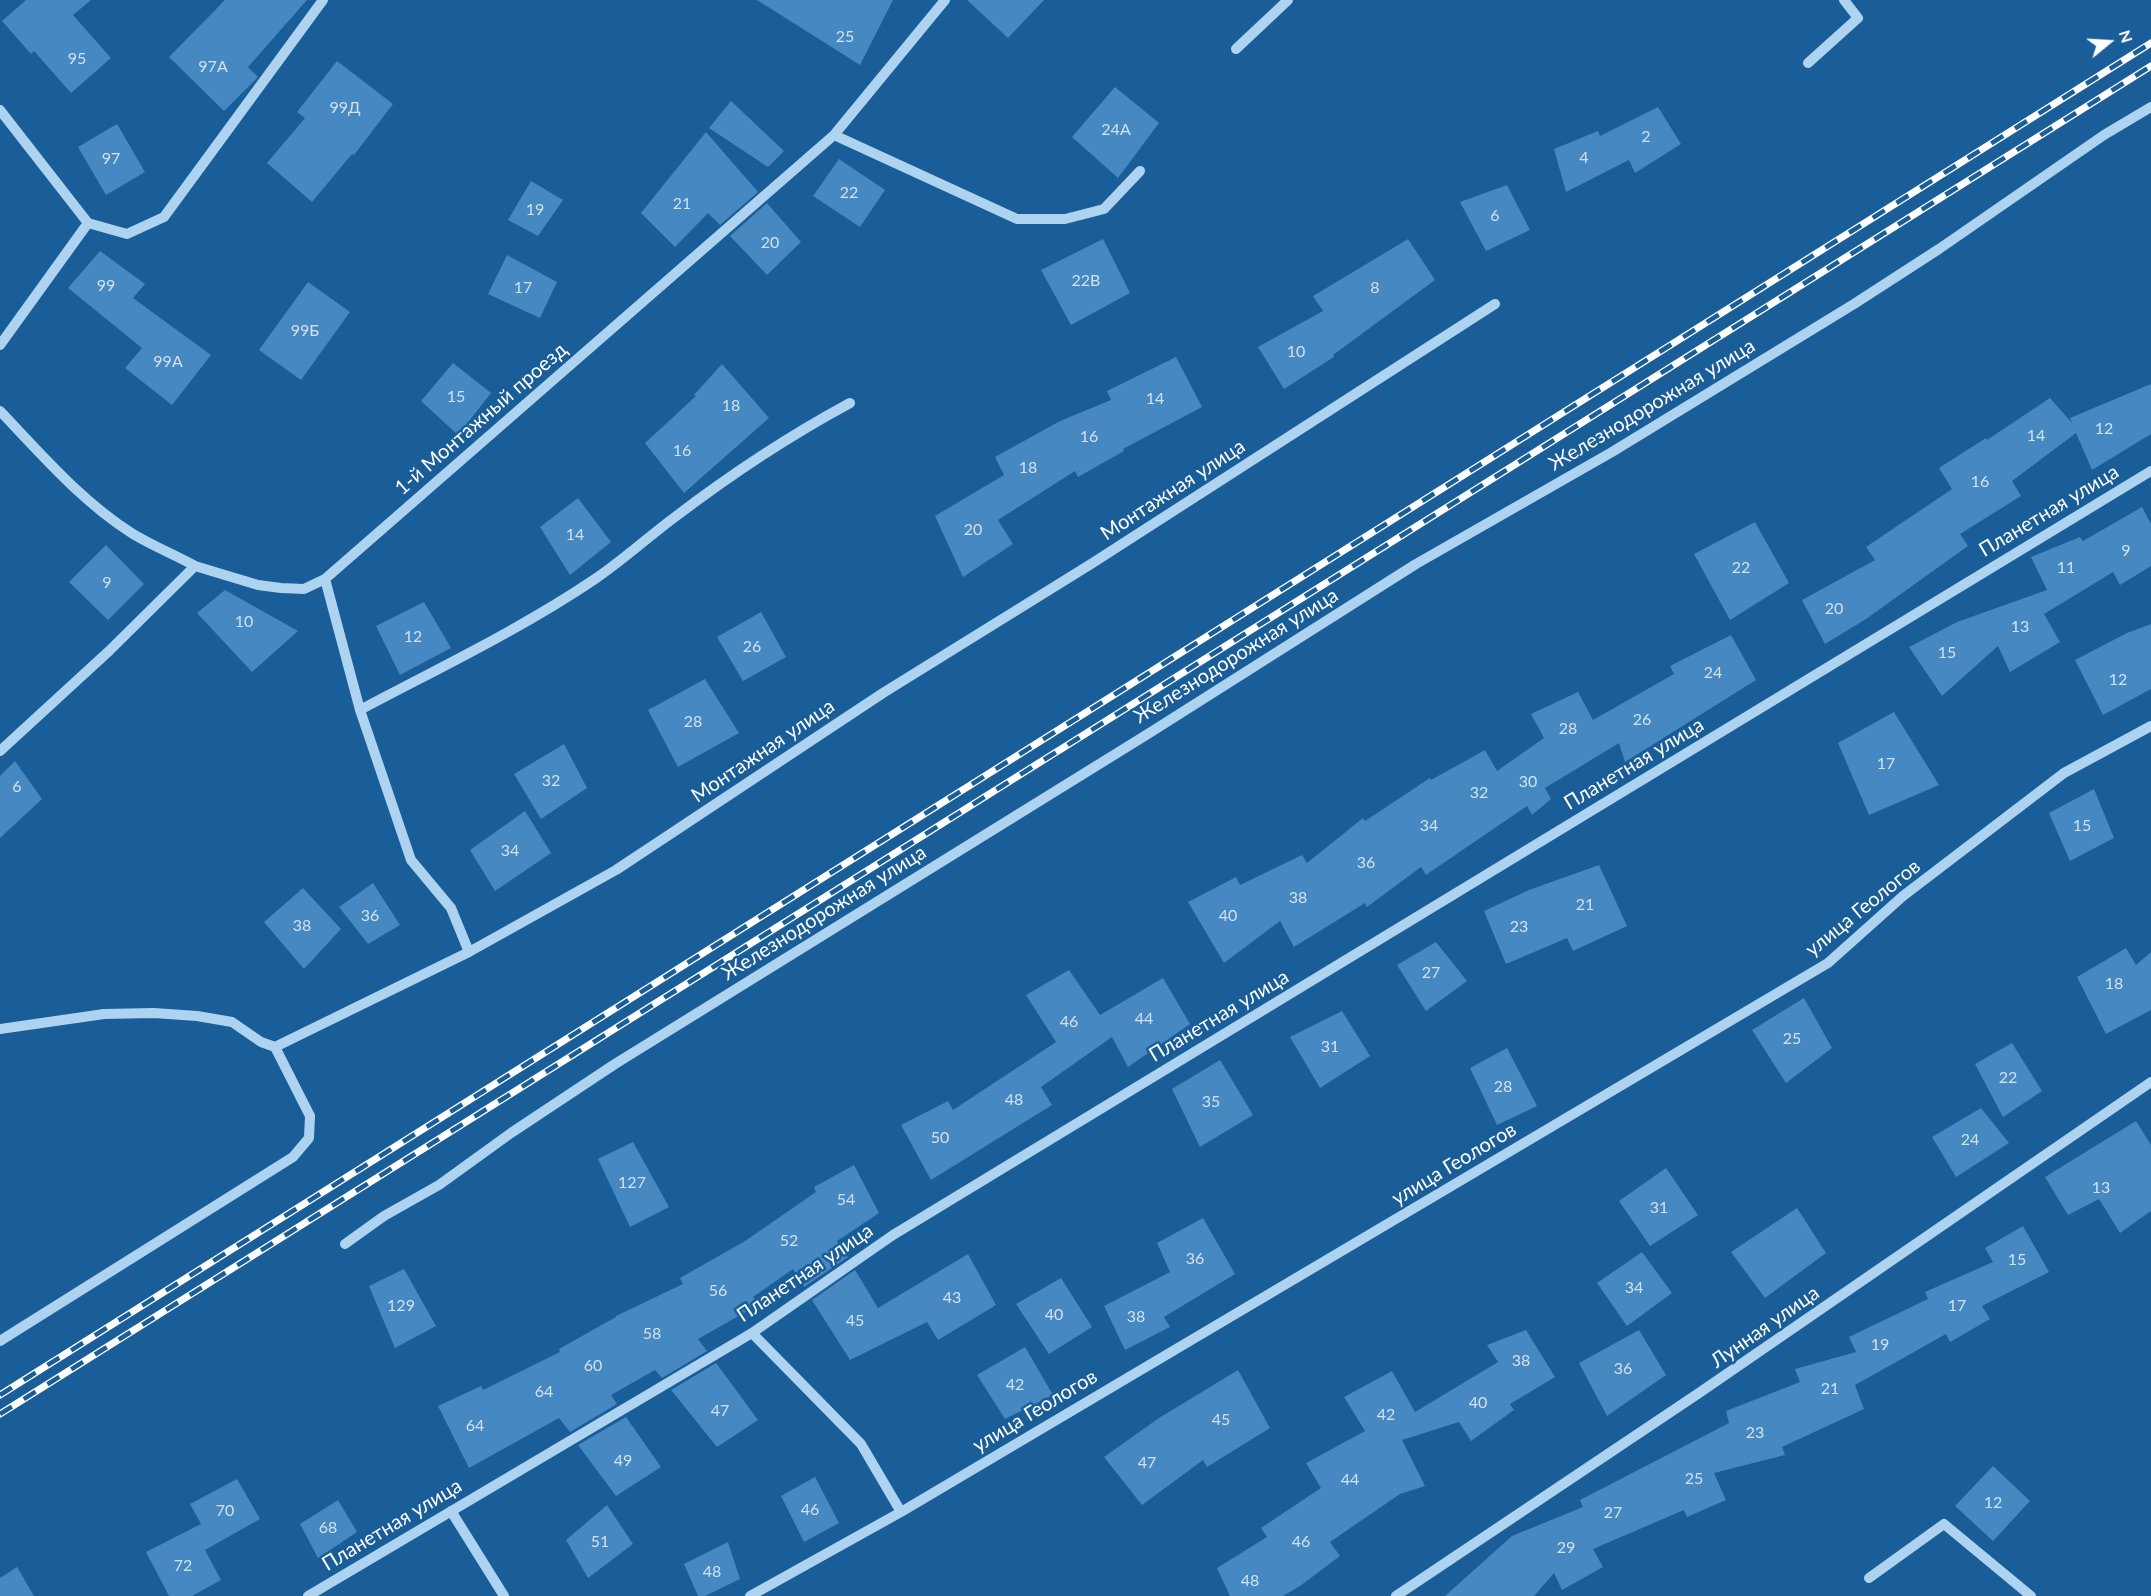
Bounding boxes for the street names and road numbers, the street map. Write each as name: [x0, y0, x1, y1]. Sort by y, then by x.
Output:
street label: Железнодорожная улица: [1545, 334, 1759, 476]
street label: 1-й Монтажный проезд: [390, 338, 572, 500]
street label: Монтажная улица: [1096, 434, 1250, 546]
street label: Планетная улица: [1975, 460, 2123, 562]
street label: Железнодорожная улица: [1129, 583, 1343, 729]
street label: Монтажная улица: [687, 694, 839, 808]
street label: Планетная улица: [1560, 713, 1708, 815]
street label: Железнодорожная улица: [717, 840, 931, 986]
street label: улица Геологов: [1801, 854, 1925, 962]
street label: Планетная улица: [1145, 965, 1293, 1067]
street label: улица Геологов: [1388, 1117, 1520, 1211]
street label: Планетная улица: [732, 1219, 878, 1327]
street label: Лунная улица: [1706, 1281, 1824, 1373]
street label: улица Геологов: [969, 1364, 1101, 1458]
street label: Планетная улица: [318, 1474, 466, 1576]

